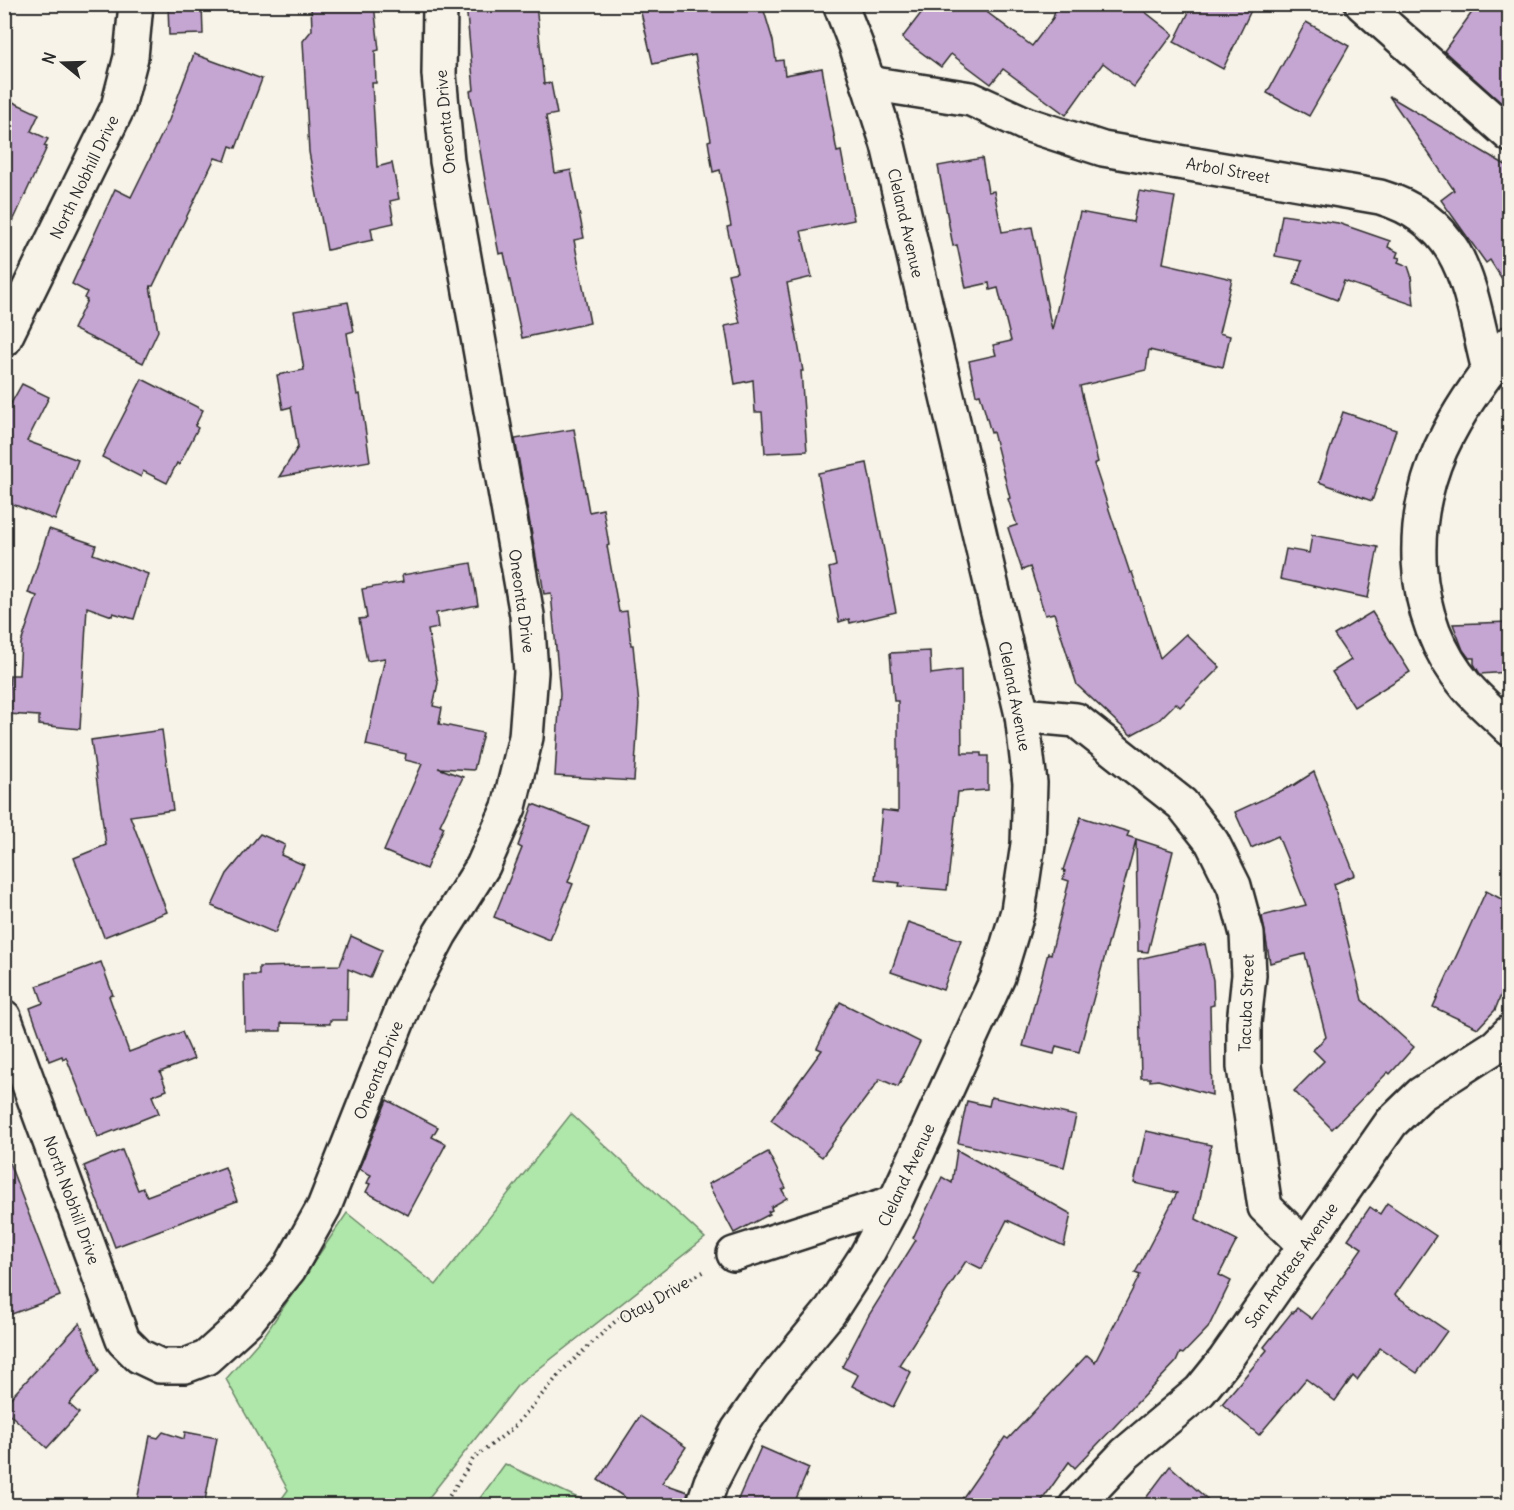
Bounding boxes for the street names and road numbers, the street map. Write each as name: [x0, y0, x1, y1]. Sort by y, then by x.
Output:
street label: Oneonta Drive: [430, 69, 460, 175]
street label: North Nobhill Drive: [45, 112, 123, 242]
street label: Arbol Street: [1185, 153, 1272, 187]
street label: Cleland Avenue: [884, 166, 928, 280]
street label: Oneonta Drive: [505, 548, 539, 654]
street label: Cleland Avenue: [995, 639, 1035, 753]
street label: Tacuba Street: [1234, 953, 1258, 1052]
street label: Oneonta Drive: [349, 1018, 407, 1122]
street label: Cleland Avenue: [873, 1120, 939, 1230]
street label: North Nobhill Drive: [39, 1133, 105, 1267]
street label: San Andreas Avenue: [1240, 1198, 1342, 1332]
street label: Otay Drive: [615, 1272, 693, 1328]

